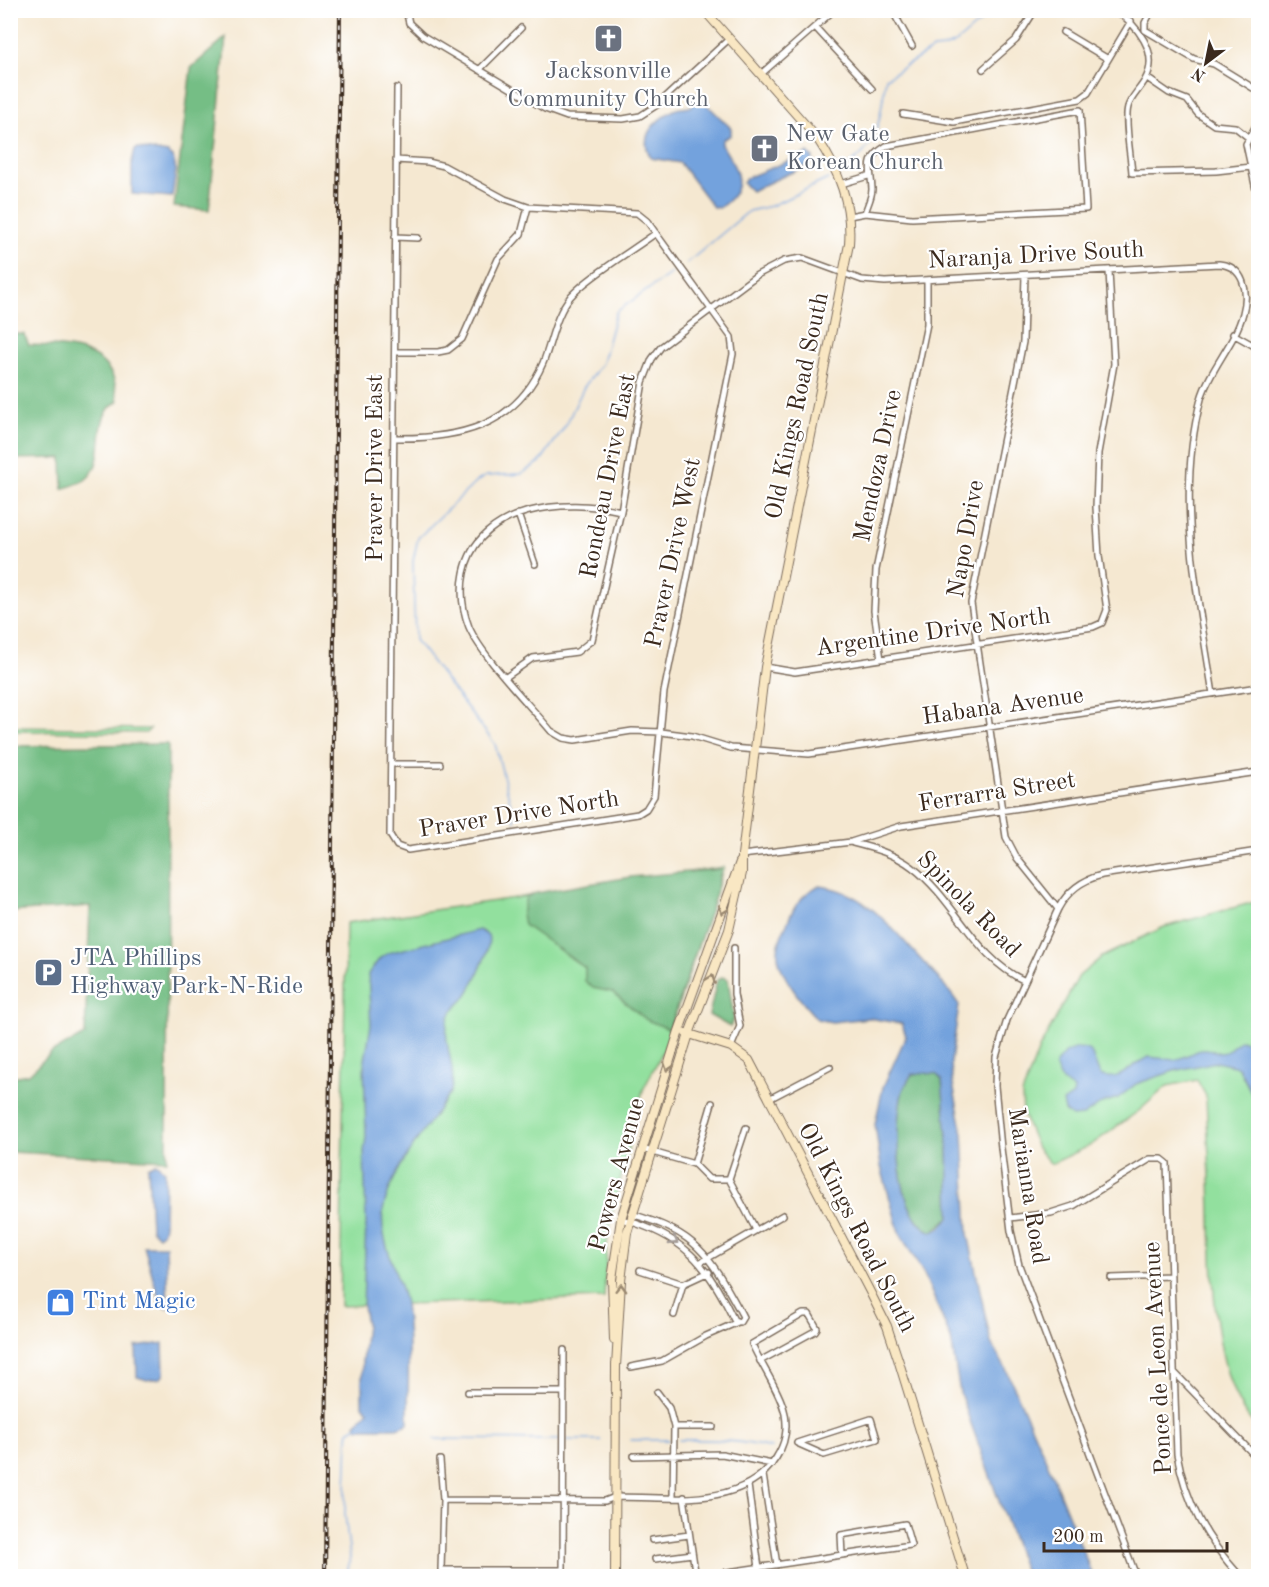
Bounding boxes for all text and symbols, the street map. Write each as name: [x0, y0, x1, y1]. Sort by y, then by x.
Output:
church icon: Jacksonville Community Church: [592, 23, 624, 55]
north arrow: [1176, 33, 1236, 93]
place label: Jacksonville Community Church: [507, 60, 709, 112]
text: N: [1189, 64, 1209, 84]
place label: New Gate Korean Church: [786, 123, 944, 175]
church icon: New Gate Korean Church: [749, 133, 781, 165]
street label: Naranja Drive South: [927, 238, 1145, 274]
street label: Old Kings Road South: [762, 290, 834, 522]
street label: Rondeau Drive East: [577, 371, 641, 581]
street label: Praver Drive East: [364, 374, 388, 562]
street label: Mendoza Drive: [851, 388, 907, 544]
street label: Praver Drive West: [642, 456, 706, 650]
street label: Napo Drive: [945, 478, 989, 600]
street label: Argentine Drive North: [814, 605, 1052, 661]
street label: Habana Avenue: [921, 684, 1085, 730]
street label: Ferrarra Street: [917, 769, 1077, 817]
street label: Praver Drive North: [417, 787, 621, 843]
street label: Spinola Road: [912, 847, 1024, 963]
one-way arrow: [718, 904, 730, 915]
place label: JTA Phillips Highway Park-N-Ride: [70, 947, 303, 999]
parking icon: JTA Phillips Highway Park-N-Ride: [33, 957, 65, 989]
one-way arrow: [703, 975, 716, 985]
one-way arrow: [663, 1061, 675, 1072]
street label: Powers Avenue: [586, 1095, 650, 1255]
street label: Marianna Road: [1003, 1106, 1051, 1266]
street label: Old Kings Road South: [793, 1119, 919, 1337]
one-way arrow: [668, 1233, 679, 1245]
street label: Ponce de Leon Avenue: [1141, 1241, 1177, 1475]
one-way arrow: [615, 1283, 627, 1292]
shop icon: Tint Magic: [45, 1286, 77, 1318]
place label: Tint Magic: [82, 1290, 196, 1314]
scale bar: [1044, 1515, 1227, 1553]
text: 200 m: [1053, 1528, 1104, 1546]

